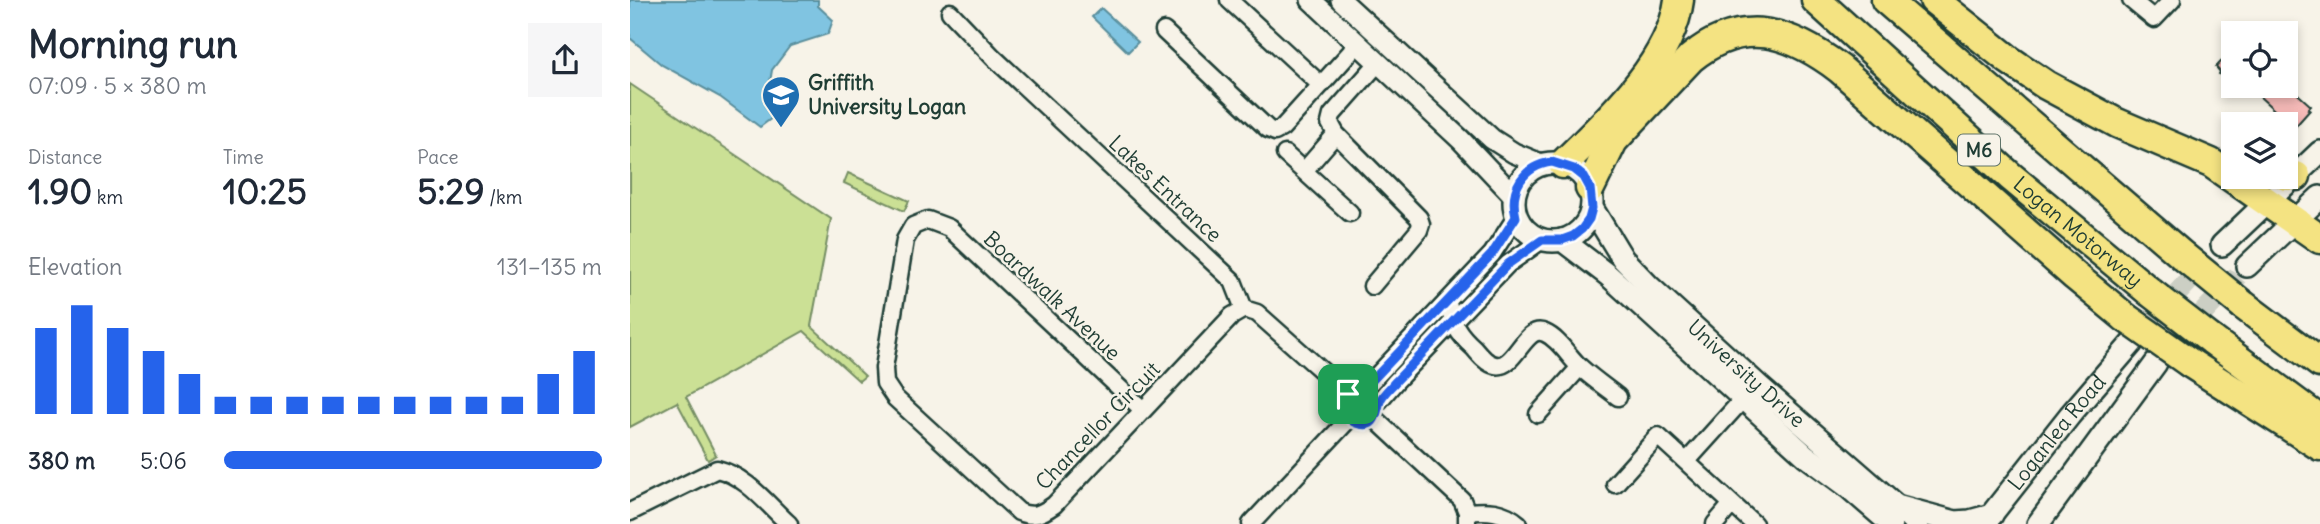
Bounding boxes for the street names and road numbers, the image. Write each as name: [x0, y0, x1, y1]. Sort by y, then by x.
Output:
street label: Lakes Entrance: [1103, 129, 1228, 248]
road number: M6: [1958, 134, 2000, 166]
street label: Logan Motorway: [2008, 170, 2148, 293]
street label: Boardwalk Avenue: [978, 225, 1126, 366]
street label: University Drive: [1682, 314, 1811, 433]
street label: Chancellor Circuit: [1030, 356, 1166, 496]
street label: Loganlea Road: [2002, 369, 2112, 496]

